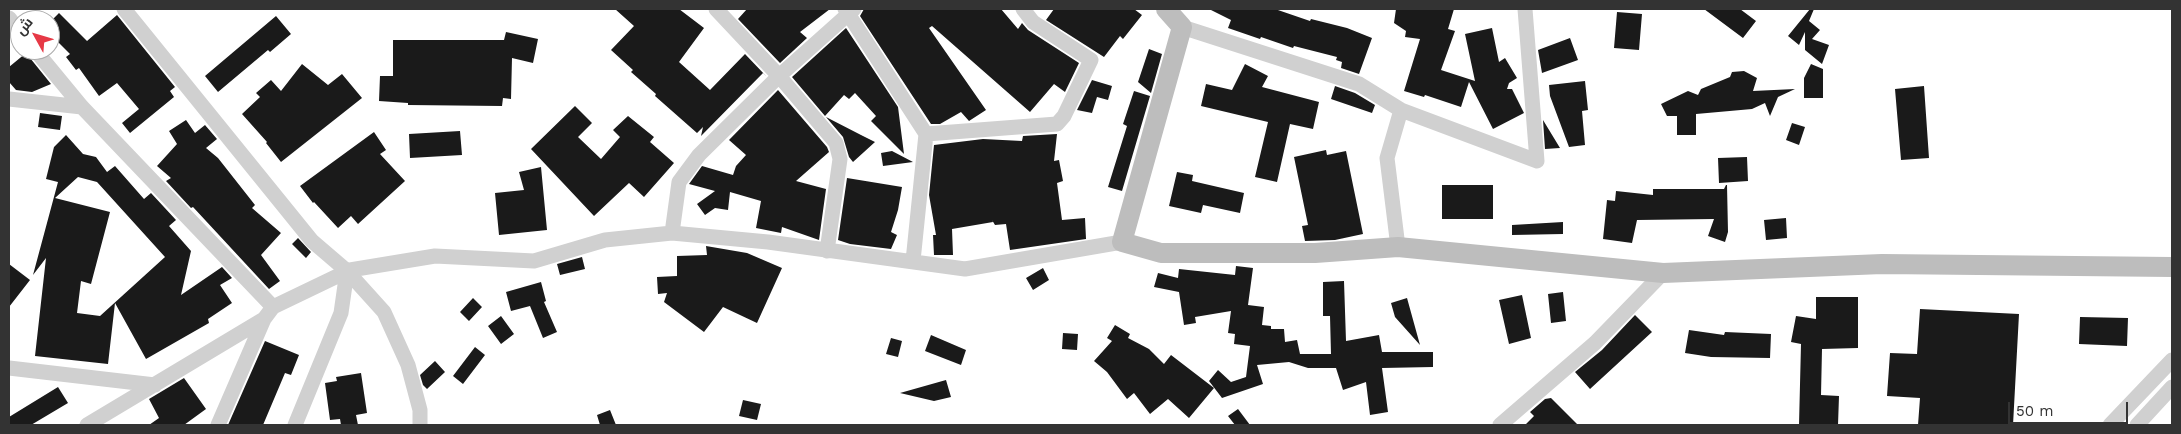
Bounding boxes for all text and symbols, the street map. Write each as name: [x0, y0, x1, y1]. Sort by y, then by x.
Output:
north arrow: [10, 10, 60, 60]
text: ش: [12, 14, 36, 38]
scale bar: [2011, 392, 2131, 424]
text: 50 m: [2016, 402, 2053, 420]

